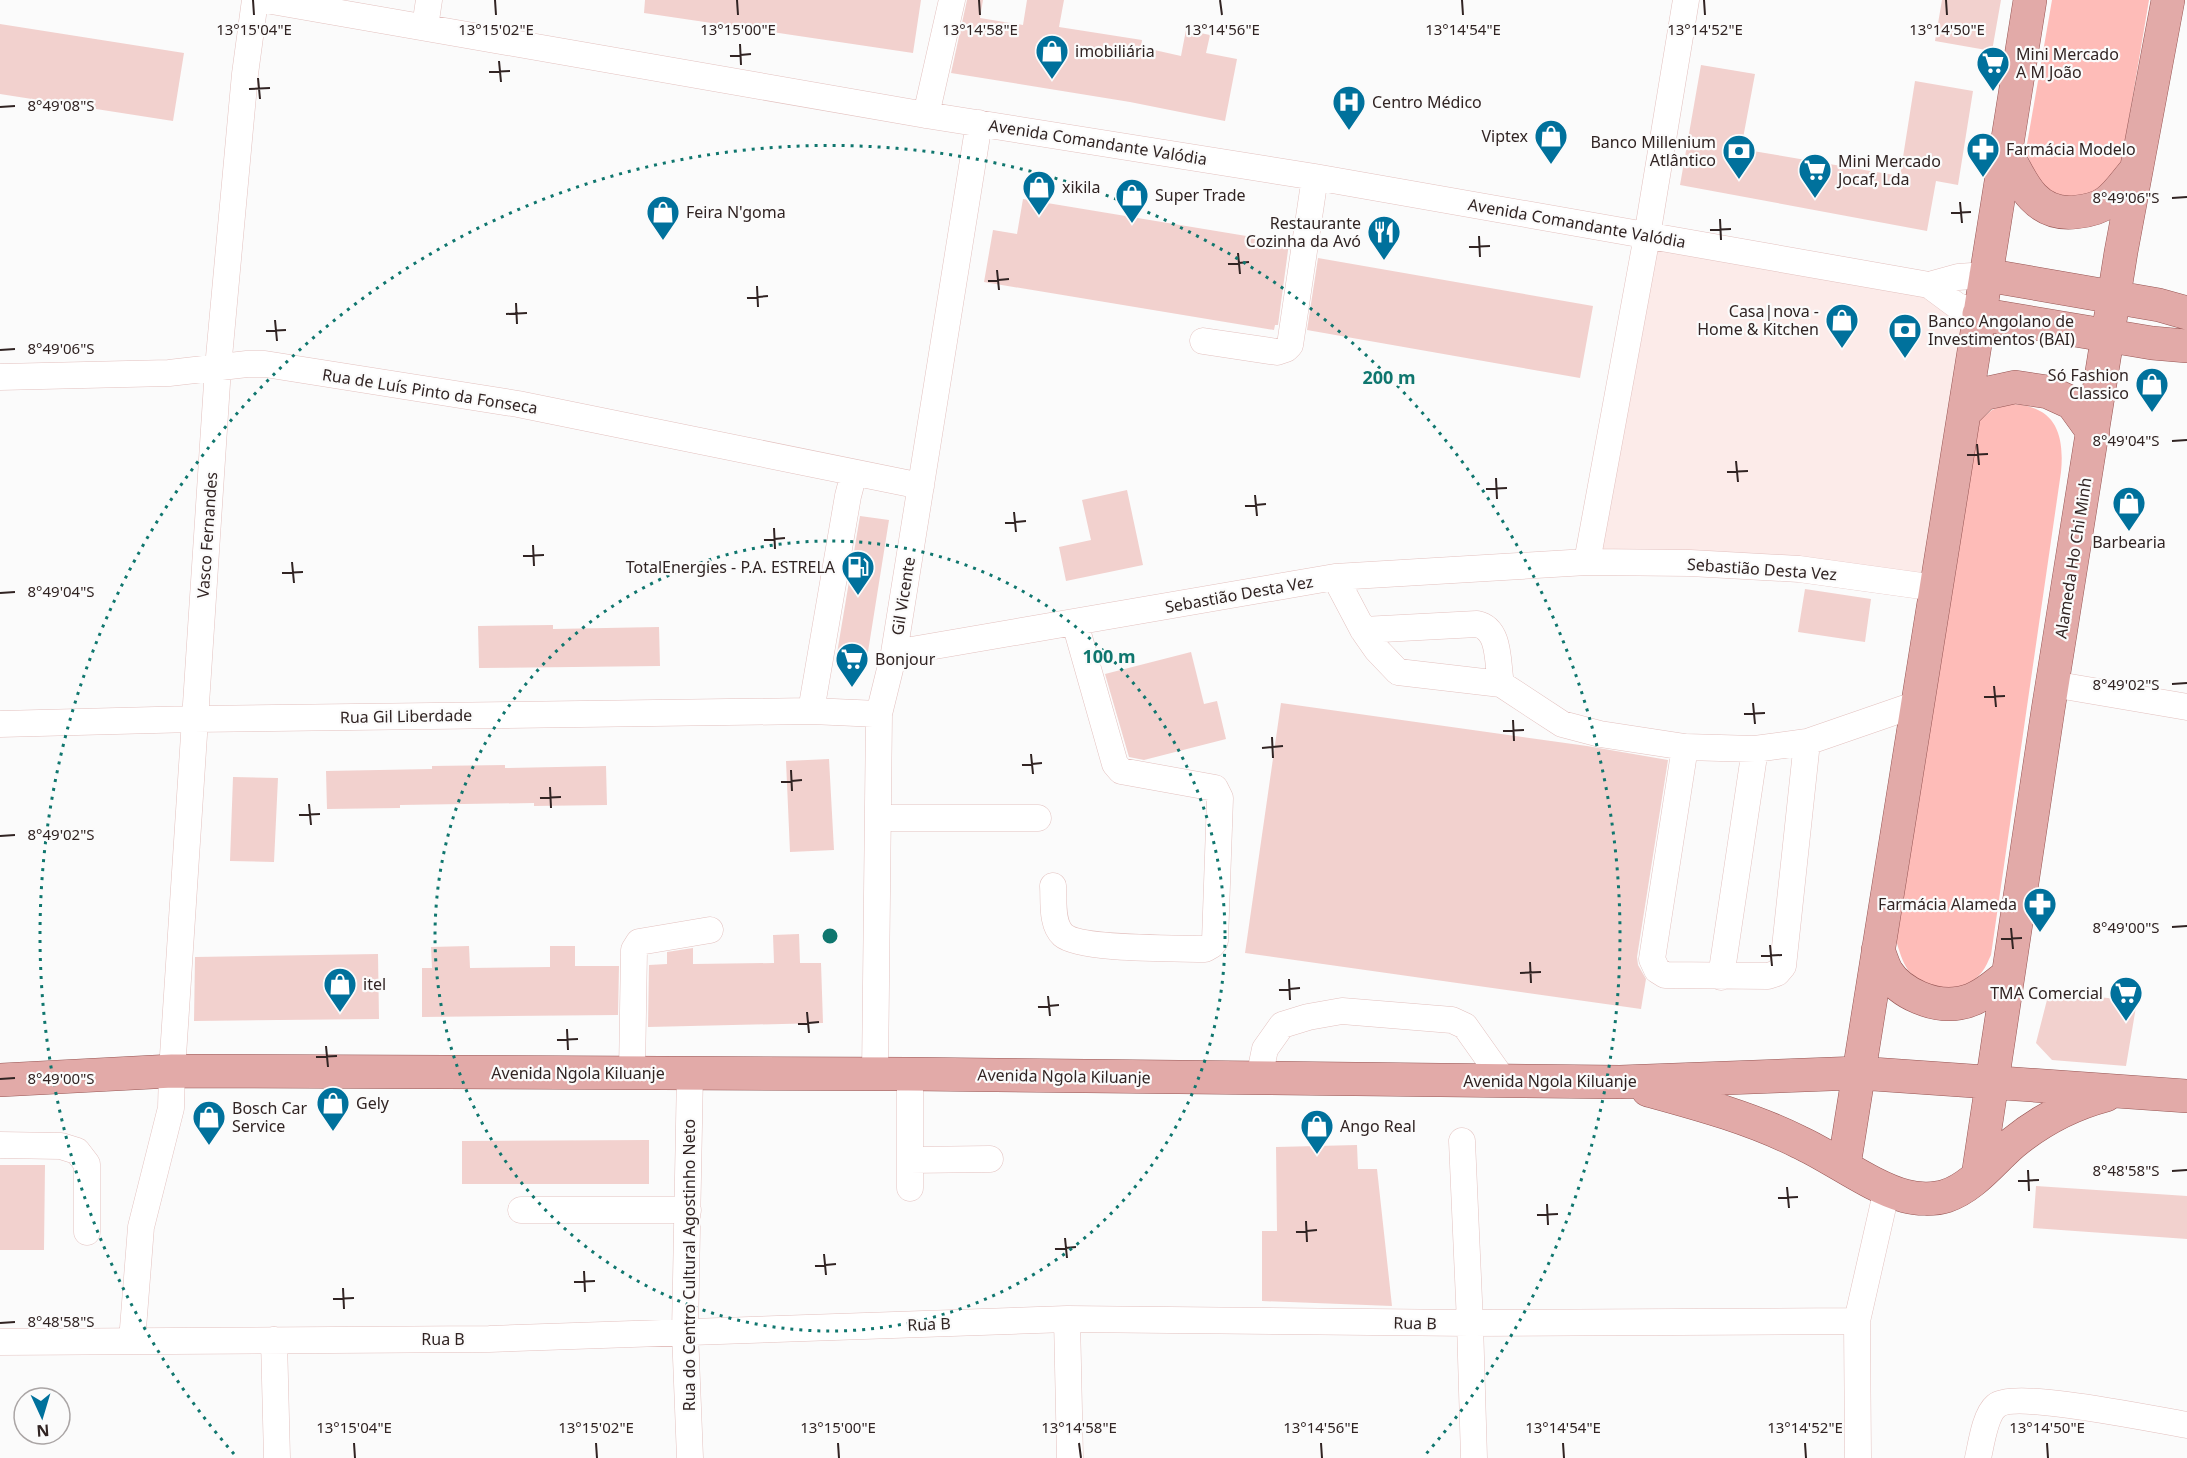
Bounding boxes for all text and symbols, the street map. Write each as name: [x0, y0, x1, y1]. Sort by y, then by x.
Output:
text: 13°15'04"E: [216, 19, 292, 39]
text: 13°15'02"E: [458, 19, 534, 39]
text: 13°15'00"E: [700, 19, 776, 39]
text: 13°14'58"E: [942, 19, 1018, 39]
text: 13°14'56"E: [1184, 19, 1260, 39]
text: 13°14'54"E: [1425, 19, 1501, 39]
text: 13°14'52"E: [1667, 19, 1743, 39]
text: 13°14'50"E: [1909, 19, 1985, 39]
shop icon: imobiliária: [1034, 33, 1070, 80]
place label: imobiliária: [1075, 40, 1155, 62]
place label: Mini Mercado A M João: [2016, 43, 2119, 83]
supermarket icon: Mini Mercado A M João: [1975, 45, 2011, 92]
hospital icon: Centro Médico: [1331, 84, 1367, 131]
place label: Centro Médico: [1372, 91, 1482, 113]
text: 8°49'08"S: [27, 95, 95, 115]
street label: Avenida Comandante Valódia: [987, 114, 1209, 170]
shop icon: Viptex: [1533, 118, 1569, 165]
place label: Viptex: [1481, 125, 1529, 147]
place label: Banco Millenium Atlântico: [1590, 131, 1716, 171]
pharmacy icon: Farmácia Modelo: [1965, 131, 2001, 178]
bank icon: Banco Millenium Atlântico: [1721, 133, 1757, 180]
place label: Farmácia Modelo: [2006, 138, 2136, 160]
place label: Mini Mercado Jocaf, Lda: [1836, 150, 1941, 190]
supermarket icon: Mini Mercado Jocaf, Lda: [1797, 152, 1833, 199]
shop icon: xikila: [1021, 169, 1057, 216]
place label: xikila: [1062, 176, 1100, 198]
shop icon: Super Trade: [1114, 177, 1150, 224]
place label: Super Trade: [1155, 184, 1246, 206]
text: 8°49'06"S: [2092, 187, 2160, 207]
street label: Avenida Comandante Valódia: [1466, 193, 1688, 253]
shop icon: Feira N'goma: [645, 194, 681, 241]
place label: Feira N'goma: [686, 201, 786, 223]
place label: Restaurante Cozinha da Avó: [1246, 212, 1361, 252]
restaurant icon: Restaurante Cozinha da Avó: [1366, 214, 1402, 261]
place label: Casa|nova - Home & Kitchen: [1697, 300, 1819, 340]
shop icon: Casa|nova - Home & Kitchen: [1824, 302, 1860, 349]
place label: Banco Angolano de Investimentos (BAI): [1928, 310, 2075, 350]
bank icon: Banco Angolano de Investimentos (BAI): [1887, 312, 1923, 359]
text: 8°49'06"S: [27, 338, 95, 358]
street label: Rua de Luís Pinto da Fonseca: [321, 363, 539, 419]
place label: Só Fashion Classico: [2048, 364, 2129, 404]
text: 200 m: [1362, 365, 1416, 389]
shop icon: Só Fashion Classico: [2134, 366, 2170, 413]
text: 8°49'04"S: [2092, 430, 2160, 450]
street label: Vasco Fernandes: [192, 471, 222, 599]
street label: Alameda Ho Chi Minh: [2049, 476, 2097, 640]
shop icon: Barbearia: [2111, 485, 2147, 532]
place label: Barbearia: [2092, 531, 2166, 553]
fuel station icon: TotalEnergies - P.A. ESTRELA: [840, 549, 876, 596]
street label: Sebastião Desta Vez: [1686, 553, 1838, 585]
street label: Gil Vicente: [886, 555, 920, 637]
place label: TotalEnergies - P.A. ESTRELA: [626, 556, 836, 578]
street label: Sebastião Desta Vez: [1163, 570, 1315, 618]
text: 8°49'04"S: [27, 581, 95, 601]
supermarket icon: Bonjour: [834, 641, 870, 688]
text: 100 m: [1082, 644, 1136, 668]
place label: Bonjour: [875, 648, 936, 670]
text: 8°49'02"S: [2092, 674, 2160, 694]
street label: Rua Gil Liberdade: [340, 704, 472, 728]
text: 8°49'02"S: [27, 824, 95, 844]
pharmacy icon: Farmácia Alameda: [2022, 886, 2058, 933]
place label: Farmácia Alameda: [1878, 893, 2017, 915]
text: 8°49'00"S: [2092, 917, 2160, 937]
centre of rings: [820, 926, 840, 946]
shop icon: itel: [322, 966, 358, 1013]
place label: itel: [363, 973, 386, 995]
supermarket icon: TMA Comercial: [2108, 975, 2144, 1022]
place label: TMA Comercial: [1990, 982, 2103, 1004]
street label: Avenida Ngola Kiluanje: [491, 1062, 665, 1084]
street label: Avenida Ngola Kiluanje: [977, 1063, 1151, 1089]
text: 8°49'00"S: [27, 1068, 95, 1088]
street label: Avenida Ngola Kiluanje: [1463, 1070, 1637, 1092]
shop icon: Gely: [315, 1085, 351, 1132]
place label: Gely: [356, 1092, 390, 1114]
place label: Bosch Car Service: [232, 1097, 308, 1137]
shop icon: Bosch Car Service: [191, 1099, 227, 1146]
shop icon: Ango Real: [1299, 1108, 1335, 1155]
place label: Ango Real: [1340, 1115, 1416, 1137]
street label: Rua do Centro Cultural Agostinho Neto: [678, 1119, 700, 1411]
text: 8°48'58"S: [2092, 1160, 2160, 1180]
text: 8°48'58"S: [27, 1311, 95, 1331]
street label: Rua B: [907, 1312, 951, 1336]
street label: Rua B: [1393, 1312, 1437, 1334]
street label: Rua B: [421, 1328, 465, 1350]
north arrow: [12, 1386, 72, 1446]
text: 13°15'04"E: [316, 1417, 392, 1437]
text: 13°15'02"E: [558, 1417, 634, 1437]
text: 13°15'00"E: [800, 1417, 876, 1437]
text: 13°14'58"E: [1041, 1417, 1117, 1437]
text: 13°14'56"E: [1283, 1417, 1359, 1437]
text: 13°14'54"E: [1525, 1417, 1601, 1437]
text: 13°14'52"E: [1767, 1417, 1843, 1437]
text: 13°14'50"E: [2009, 1417, 2085, 1437]
text: N: [36, 1420, 50, 1442]

